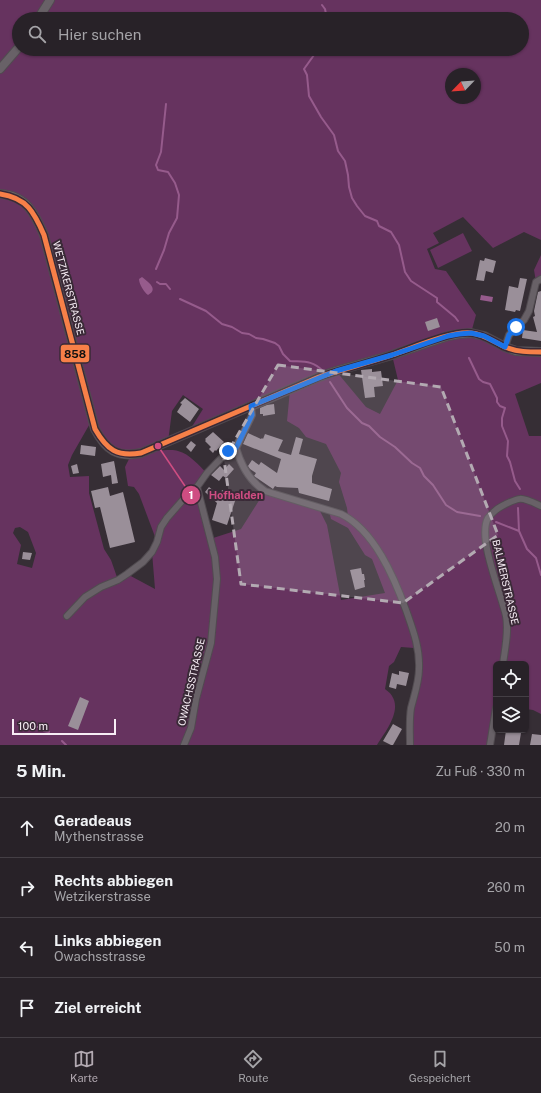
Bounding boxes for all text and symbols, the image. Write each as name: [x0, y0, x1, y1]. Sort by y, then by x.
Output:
search box: [12, 12, 529, 56]
icon: search: [26, 23, 48, 45]
text: Hier suchen: [58, 26, 141, 43]
north arrow: [445, 68, 481, 104]
street label: WETZIKERSTRASSE: [51, 240, 87, 336]
route start: [507, 318, 525, 336]
line badge: 858: [60, 344, 90, 363]
text: 858: [64, 348, 86, 360]
route end: [219, 442, 237, 460]
callout: Hofhalden: [181, 483, 271, 506]
text: 1: [188, 488, 194, 502]
text: Hofhalden: [209, 489, 263, 501]
street label: BALMERSTRASSE: [490, 538, 522, 626]
street label: OWACHSSTRASSE: [175, 637, 207, 727]
map controls: [493, 661, 529, 733]
button: locate: [493, 661, 529, 697]
button: layers: [493, 697, 529, 733]
scale bar: [12, 717, 116, 736]
text: 100 m: [18, 720, 48, 732]
text: 5 Min.: [16, 761, 66, 781]
text: Zu Fuß · 330 m: [435, 764, 525, 779]
text: Geradeaus: [54, 812, 132, 829]
icon: ahead: [16, 817, 38, 839]
text: 20 m: [495, 820, 525, 835]
text: Mythenstrasse: [54, 829, 144, 844]
text: Rechts abbiegen: [54, 872, 173, 889]
icon: right: [16, 877, 38, 899]
text: 260 m: [487, 880, 525, 895]
text: Wetzikerstrasse: [54, 889, 151, 904]
text: Links abbiegen: [54, 932, 161, 949]
icon: left: [16, 937, 38, 959]
text: 50 m: [494, 940, 525, 955]
text: Owachsstrasse: [54, 949, 146, 964]
icon: arrive: [16, 997, 38, 1019]
text: Ziel erreicht: [54, 999, 141, 1016]
tab: Karte: [70, 1048, 98, 1084]
tab: Route: [238, 1048, 268, 1084]
tab: Gespeichert: [409, 1048, 471, 1084]

